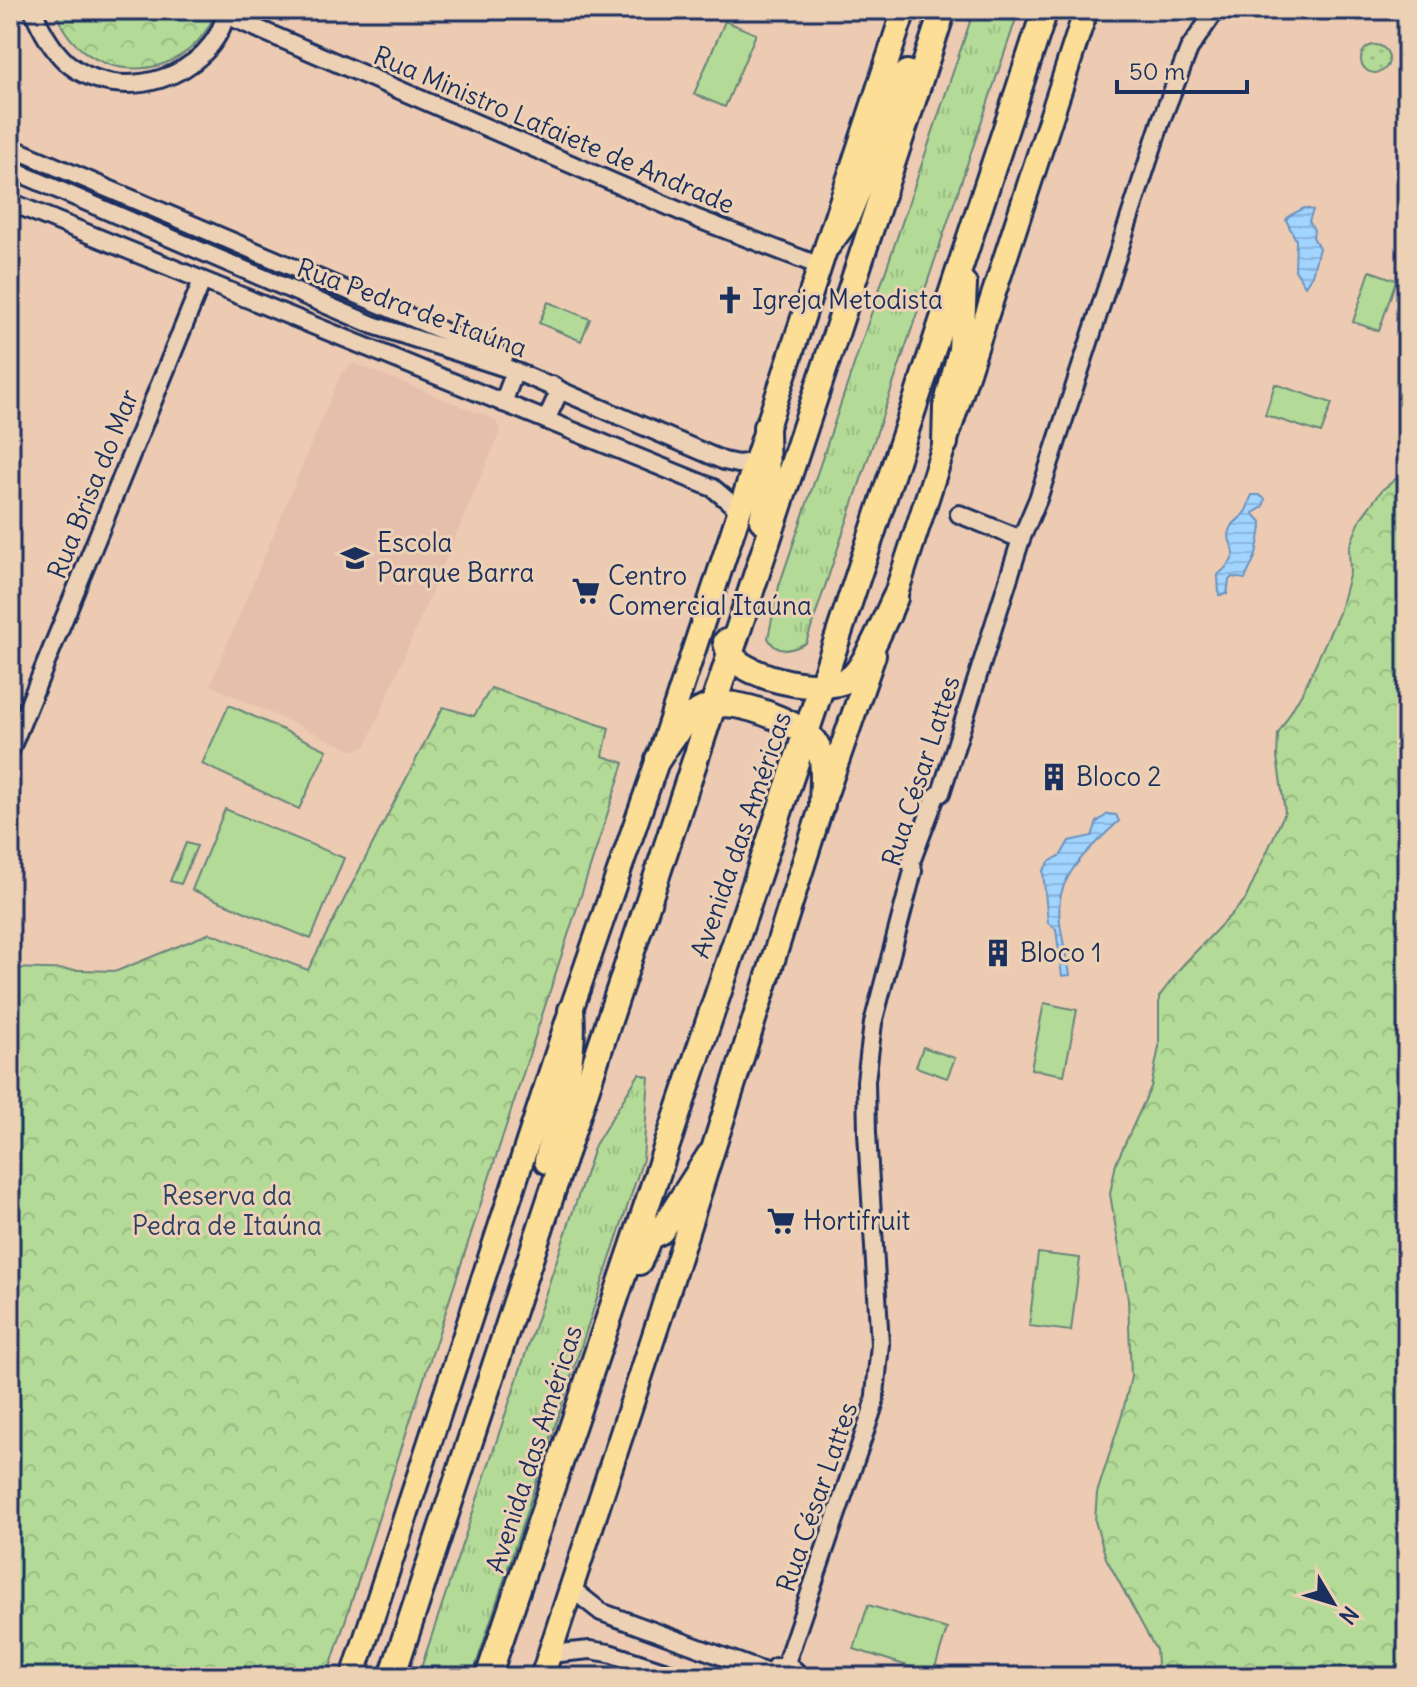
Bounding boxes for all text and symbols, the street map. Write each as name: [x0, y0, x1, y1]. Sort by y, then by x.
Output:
street label: Rua Ministro Lafaiete de Andrade: [369, 38, 740, 221]
scale bar: [1117, 44, 1247, 94]
text: 50 m: [1129, 56, 1185, 86]
street label: Rua Pedra de Itaúna: [293, 251, 532, 364]
place label: Igreja Metodista: [752, 283, 943, 316]
church icon: Igreja Metodista: [715, 285, 745, 315]
street label: Rua Brisa do Mar: [40, 384, 146, 583]
place label: Escola Parque Barra: [377, 526, 534, 589]
school or university icon: Escola Parque Barra: [340, 543, 370, 573]
place label: Centro Comercial Itaúna: [608, 559, 812, 622]
supermarket icon: Centro Comercial Itaúna: [571, 576, 601, 606]
street label: Rua César Lattes: [874, 671, 967, 870]
street label: Avenida das Américas: [683, 707, 798, 962]
place label: Bloco 2: [1076, 760, 1162, 793]
building icon: Bloco 2: [1039, 762, 1069, 792]
place label: Bloco 1: [1020, 936, 1102, 969]
building icon: Bloco 1: [983, 938, 1013, 968]
park label: Reserva da Pedra de Itaúna: [132, 1179, 322, 1242]
place label: Hortifruit: [803, 1204, 911, 1237]
supermarket icon: Hortifruit: [766, 1206, 796, 1236]
street label: Avenida das Américas: [478, 1321, 589, 1577]
street label: Rua César Lattes: [769, 1398, 864, 1596]
north arrow: [1293, 1563, 1373, 1643]
text: N: [1333, 1601, 1364, 1630]

